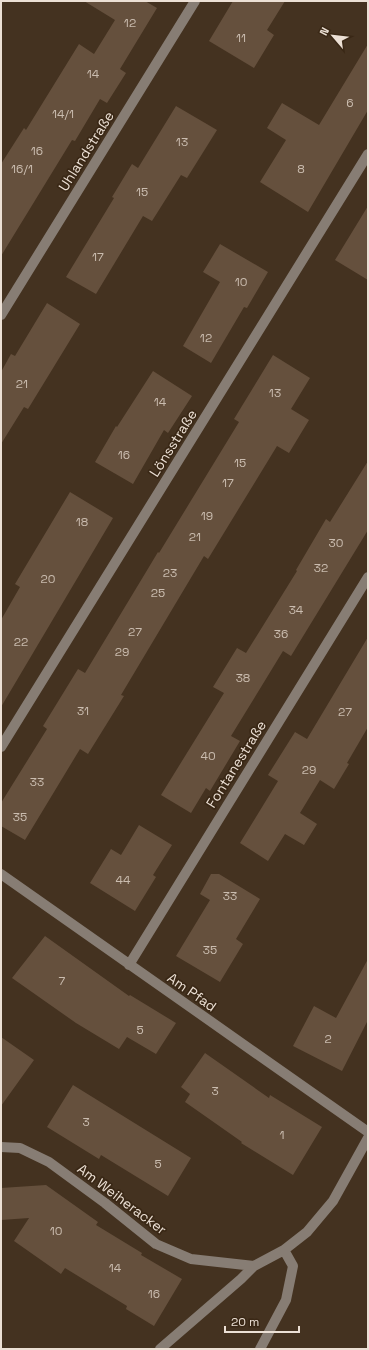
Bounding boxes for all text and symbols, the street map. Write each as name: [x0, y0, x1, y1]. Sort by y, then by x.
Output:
house number: 12: [124, 15, 136, 31]
north arrow: [313, 16, 353, 56]
text: N: [316, 25, 332, 38]
house number: 11: [236, 30, 246, 46]
house number: 14: [87, 66, 100, 82]
house number: 6: [346, 95, 354, 111]
house number: 14/1: [52, 106, 74, 122]
street label: Uhlandstraße: [54, 108, 118, 194]
house number: 13: [176, 134, 188, 150]
house number: 16: [31, 143, 43, 159]
house number: 16/1: [11, 161, 33, 177]
house number: 8: [297, 161, 305, 177]
house number: 15: [136, 184, 148, 200]
house number: 17: [92, 249, 104, 265]
house number: 10: [235, 274, 247, 290]
house number: 12: [200, 330, 212, 346]
house number: 21: [16, 376, 28, 392]
house number: 13: [269, 385, 281, 401]
house number: 14: [154, 394, 167, 410]
street label: Lönsstraße: [145, 406, 201, 480]
house number: 16: [118, 447, 130, 463]
house number: 15: [234, 455, 246, 471]
house number: 17: [222, 475, 234, 491]
house number: 19: [201, 508, 213, 524]
house number: 18: [76, 514, 88, 530]
house number: 21: [189, 529, 201, 545]
house number: 30: [329, 535, 343, 551]
house number: 32: [314, 560, 328, 576]
house number: 23: [163, 565, 177, 581]
house number: 20: [41, 571, 55, 587]
house number: 25: [151, 585, 165, 601]
house number: 34: [289, 602, 304, 618]
house number: 27: [128, 624, 142, 640]
house number: 36: [274, 626, 288, 642]
house number: 22: [14, 634, 28, 650]
house number: 29: [115, 644, 129, 660]
house number: 38: [236, 670, 250, 686]
house number: 31: [77, 703, 89, 719]
house number: 27: [338, 704, 352, 720]
street label: Fontanestraße: [202, 717, 270, 811]
house number: 40: [200, 748, 216, 764]
house number: 29: [302, 762, 316, 778]
house number: 33: [30, 774, 44, 790]
house number: 35: [13, 809, 27, 825]
house number: 44: [115, 872, 131, 888]
house number: 33: [223, 888, 237, 904]
house number: 35: [203, 942, 217, 958]
street label: Am Pfad: [164, 969, 220, 1015]
house number: 7: [59, 973, 66, 989]
house number: 5: [136, 1022, 144, 1038]
house number: 2: [324, 1031, 332, 1047]
house number: 3: [211, 1083, 219, 1099]
house number: 3: [82, 1114, 90, 1130]
house number: 1: [279, 1127, 285, 1143]
house number: 5: [154, 1156, 162, 1172]
street label: Am Weiheracker: [74, 1160, 170, 1238]
house number: 10: [50, 1223, 62, 1239]
house number: 14: [109, 1260, 122, 1276]
house number: 16: [148, 1286, 160, 1302]
scale bar: [225, 1308, 299, 1334]
text: 20 m: [231, 1314, 259, 1330]

